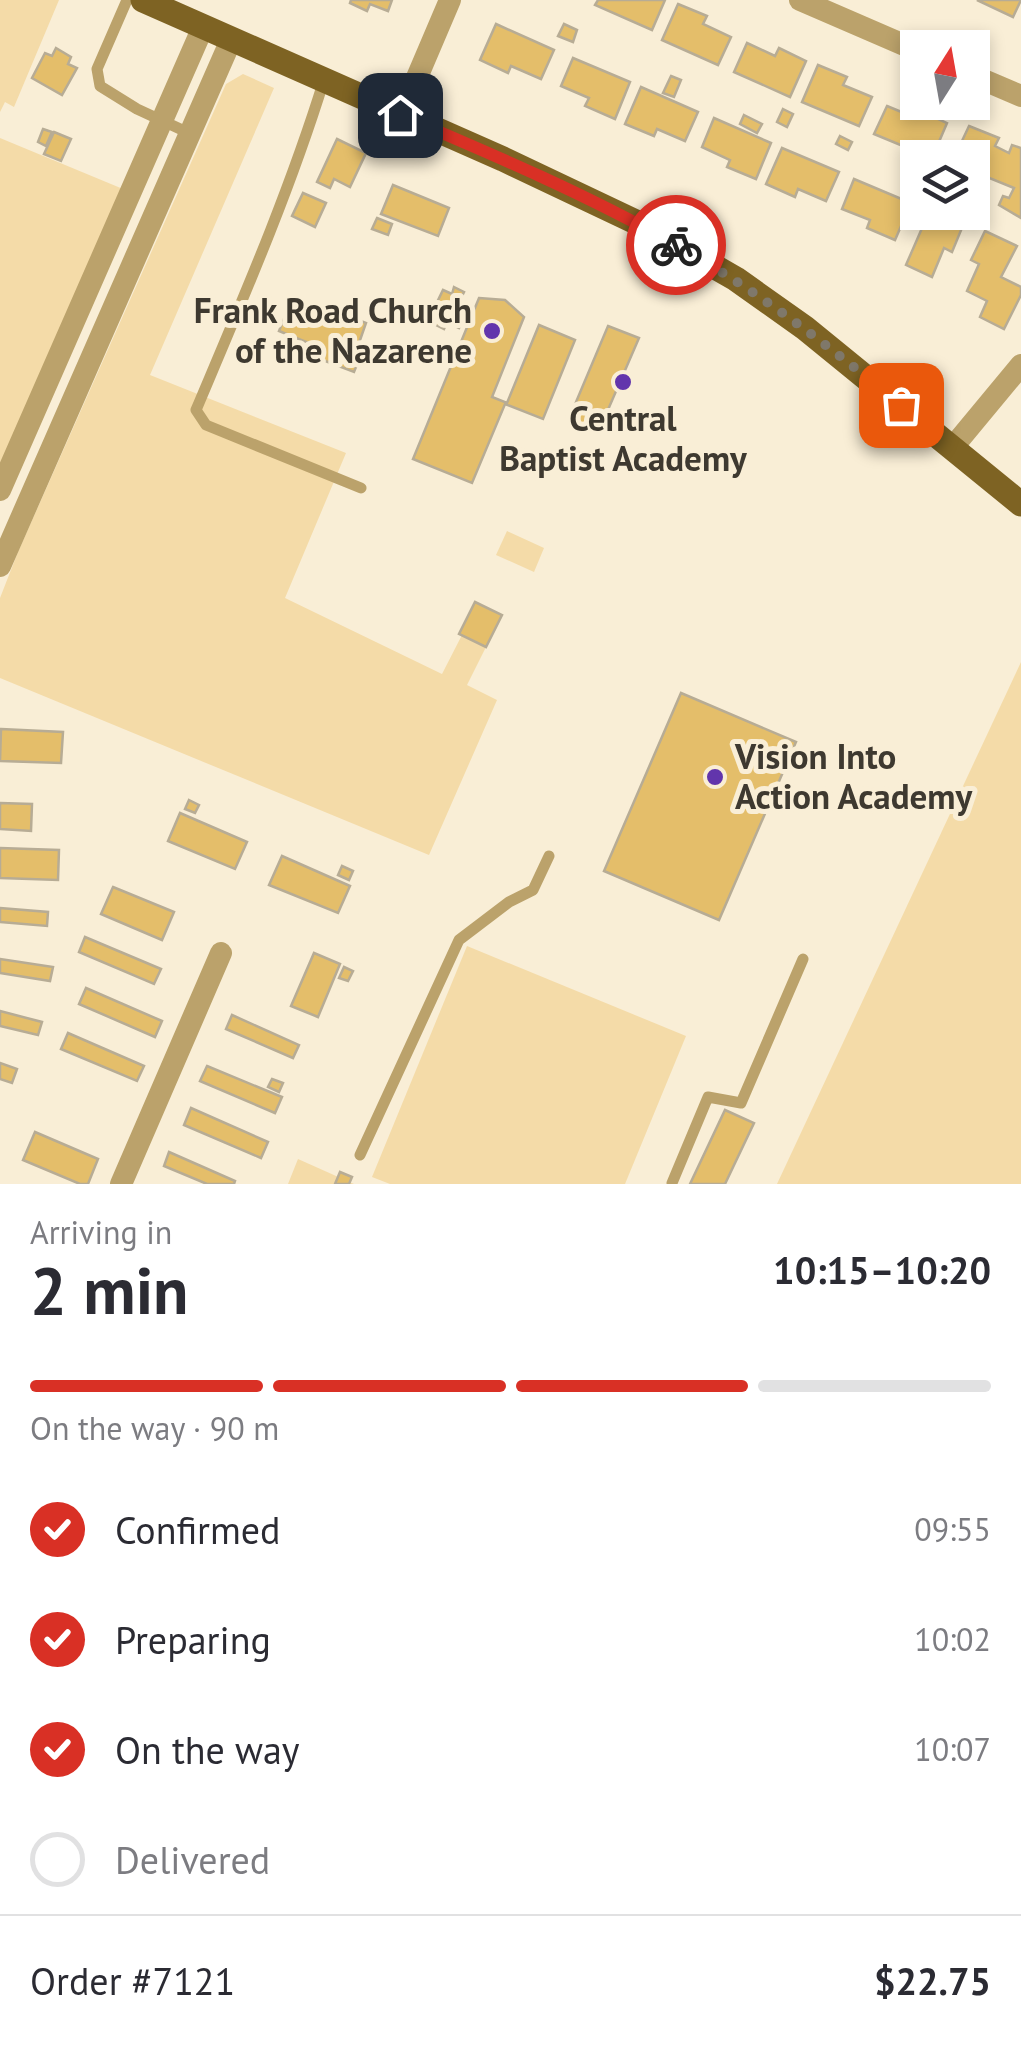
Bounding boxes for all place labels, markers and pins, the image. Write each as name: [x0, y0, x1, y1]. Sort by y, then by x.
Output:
pin: [358, 73, 443, 158]
place label: Frank Road Church of the Nazarene: [194, 287, 472, 373]
marker: Frank Road Church of the Nazarene: [481, 320, 503, 342]
pin: [859, 363, 944, 448]
marker: Central Baptist Academy: [612, 371, 634, 393]
place label: Central Baptist Academy: [499, 395, 748, 481]
place label: Vision Into Action Academy: [734, 733, 973, 819]
marker: Vision Into Action Academy: [704, 766, 726, 788]

